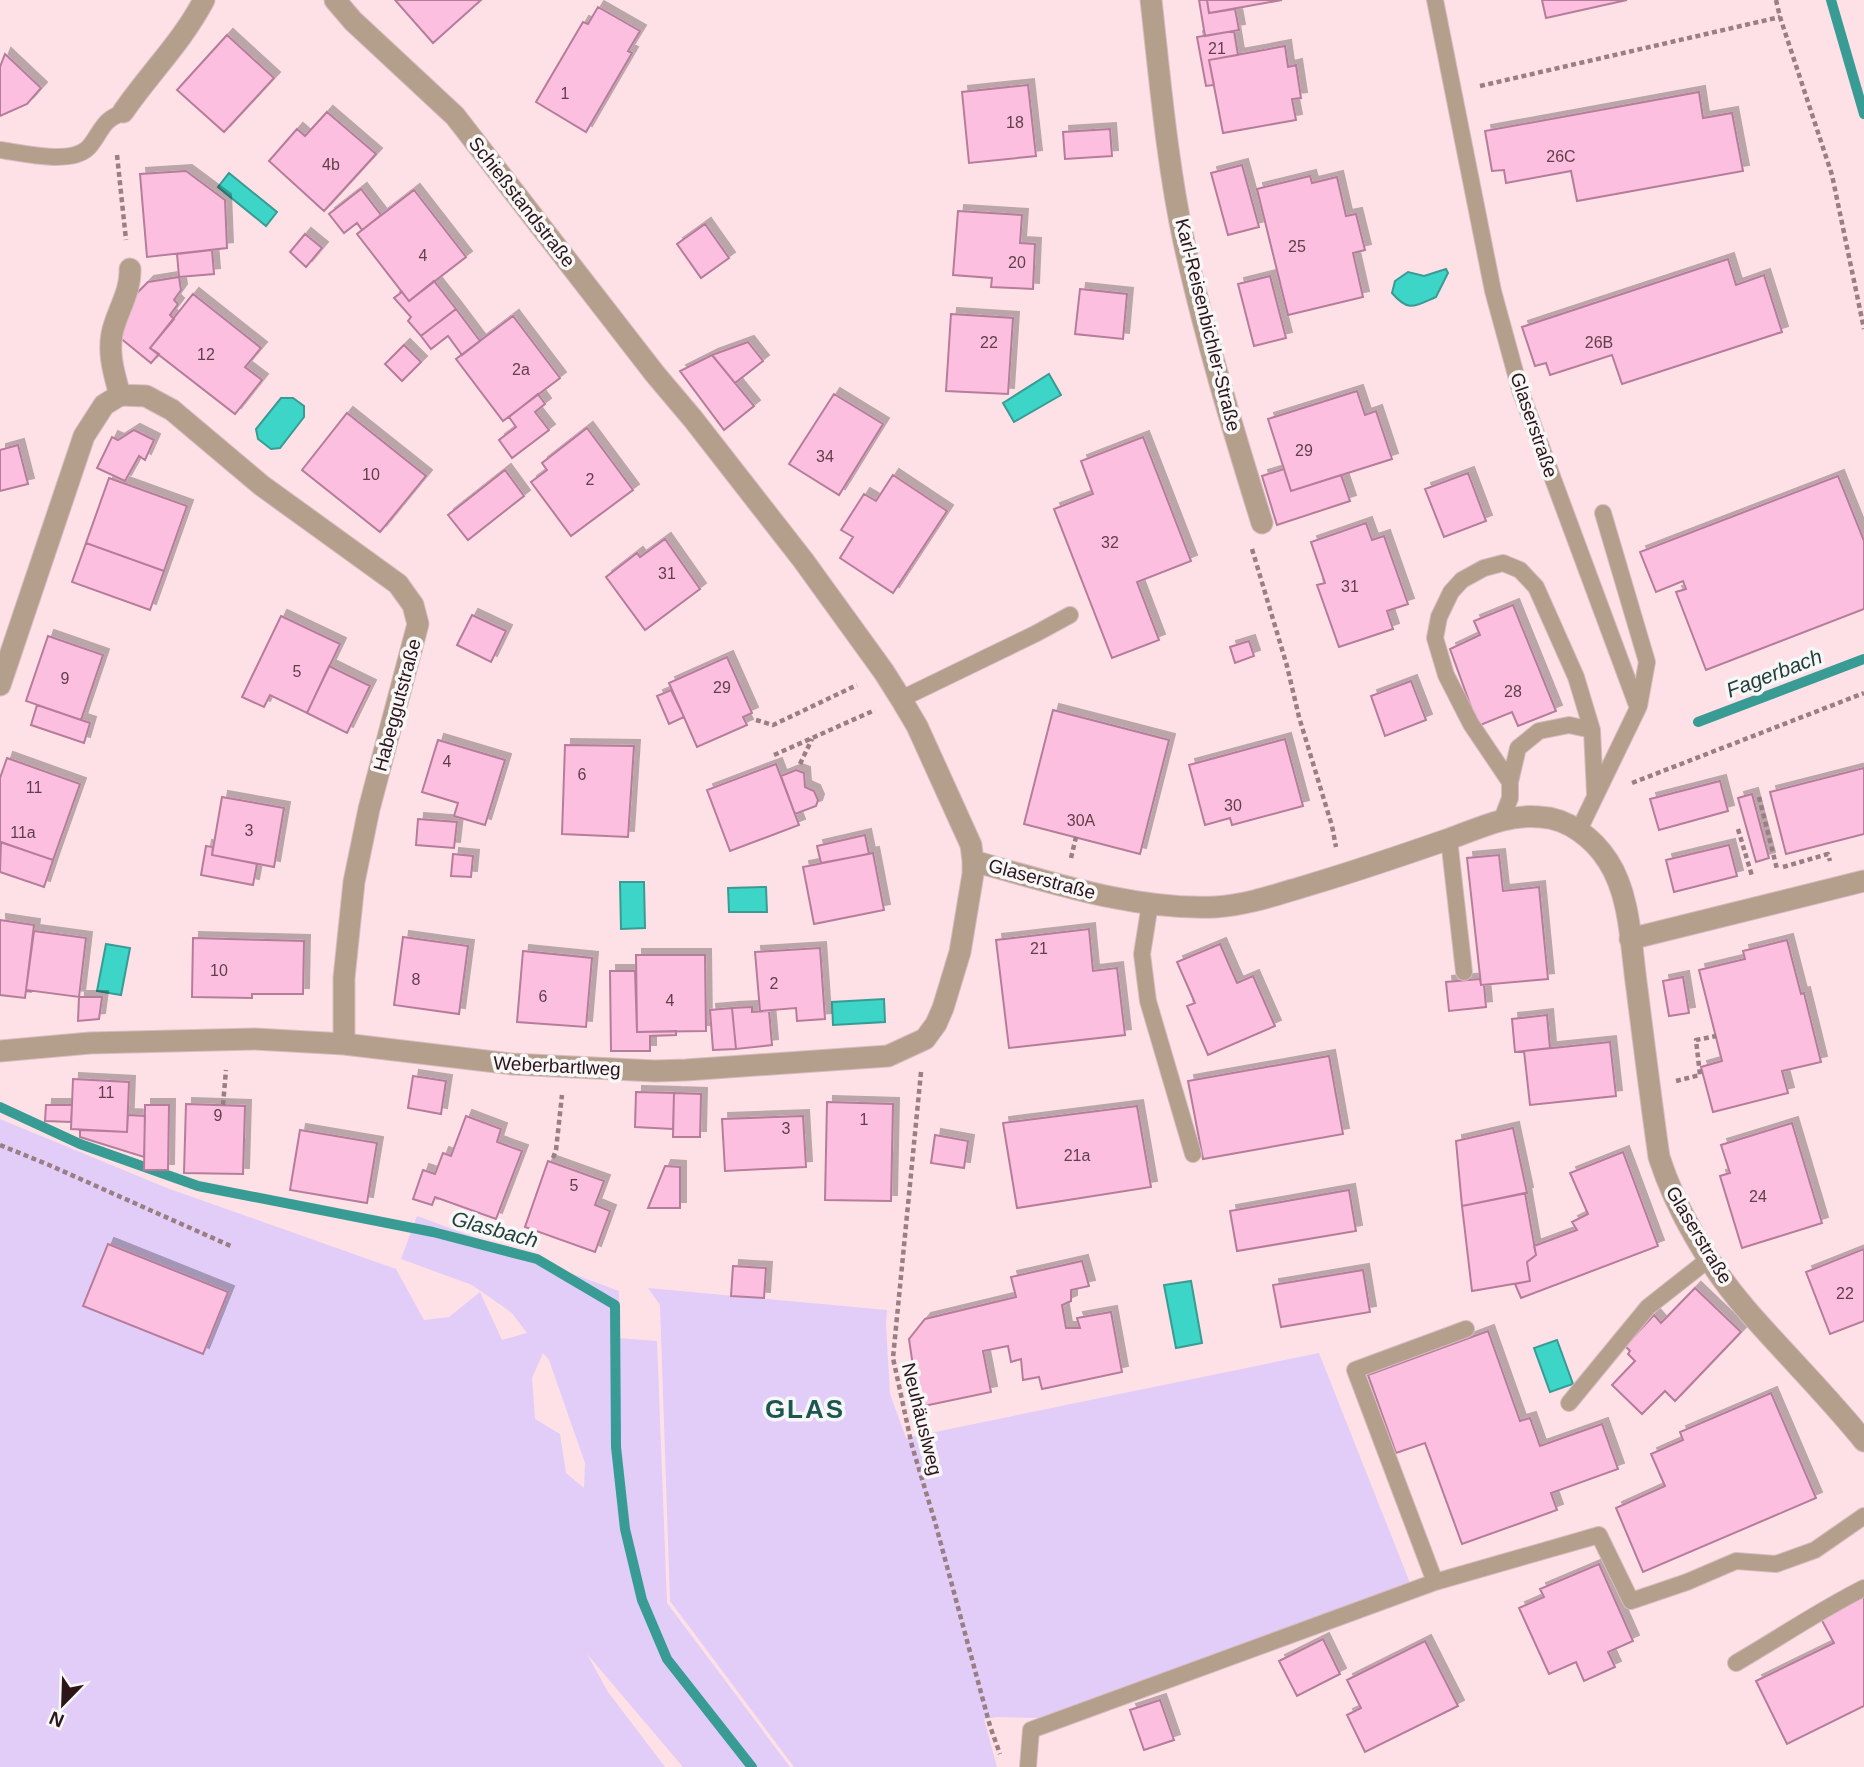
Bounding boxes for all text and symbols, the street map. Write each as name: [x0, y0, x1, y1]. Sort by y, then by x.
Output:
house number: 21: [1208, 40, 1226, 57]
house number: 1: [561, 85, 570, 102]
house number: 18: [1006, 114, 1024, 131]
street label: Schießstandstraße: [465, 133, 579, 271]
house number: 26C: [1546, 148, 1576, 165]
house number: 4b: [322, 156, 340, 173]
street label: Karl-Reisenbichler-Straße: [1171, 216, 1245, 434]
house number: 25: [1288, 238, 1306, 255]
house number: 4: [419, 247, 428, 264]
house number: 20: [1008, 254, 1026, 271]
house number: 22: [980, 334, 998, 351]
house number: 26B: [1585, 334, 1613, 351]
house number: 12: [197, 346, 215, 363]
house number: 2a: [512, 361, 530, 378]
street label: Glaserstraße: [1506, 370, 1562, 480]
house number: 29: [1295, 442, 1313, 459]
house number: 34: [816, 448, 834, 465]
house number: 10: [362, 466, 380, 483]
house number: 2: [586, 471, 595, 488]
house number: 32: [1101, 534, 1119, 551]
house number: 31: [658, 565, 676, 582]
house number: 31: [1341, 578, 1359, 595]
street label: Habeggutstraße: [369, 636, 425, 774]
water label: Fagerbach: [1723, 644, 1825, 702]
house number: 5: [293, 663, 302, 680]
house number: 9: [61, 670, 70, 687]
house number: 29: [713, 679, 731, 696]
house number: 28: [1504, 683, 1522, 700]
house number: 4: [443, 753, 452, 770]
house number: 6: [578, 766, 587, 783]
house number: 11: [26, 779, 42, 796]
house number: 30: [1224, 797, 1242, 814]
house number: 30A: [1067, 812, 1096, 829]
house number: 3: [245, 822, 254, 839]
house number: 11a: [10, 824, 36, 841]
street label: Glaserstraße: [986, 855, 1098, 903]
house number: 21: [1030, 940, 1048, 957]
house number: 10: [210, 962, 228, 979]
house number: 8: [412, 971, 421, 988]
house number: 2: [770, 975, 779, 992]
house number: 6: [539, 988, 548, 1005]
house number: 4: [666, 992, 675, 1009]
street label: Weberbartlweg: [493, 1052, 621, 1080]
house number: 11: [98, 1084, 114, 1101]
house number: 9: [214, 1107, 223, 1124]
house number: 1: [860, 1111, 869, 1128]
house number: 3: [782, 1120, 791, 1137]
house number: 21a: [1064, 1147, 1090, 1164]
house number: 5: [570, 1177, 579, 1194]
street label: Glaserstraße: [1662, 1183, 1736, 1287]
house number: 24: [1749, 1188, 1767, 1205]
water label: Glasbach: [449, 1206, 541, 1252]
house number: 22: [1836, 1285, 1854, 1302]
street label: Neuhäuslweg: [898, 1361, 946, 1477]
district label: GLAS: [765, 1394, 845, 1424]
north arrow: [28, 1669, 98, 1739]
text: N: [46, 1707, 67, 1732]

